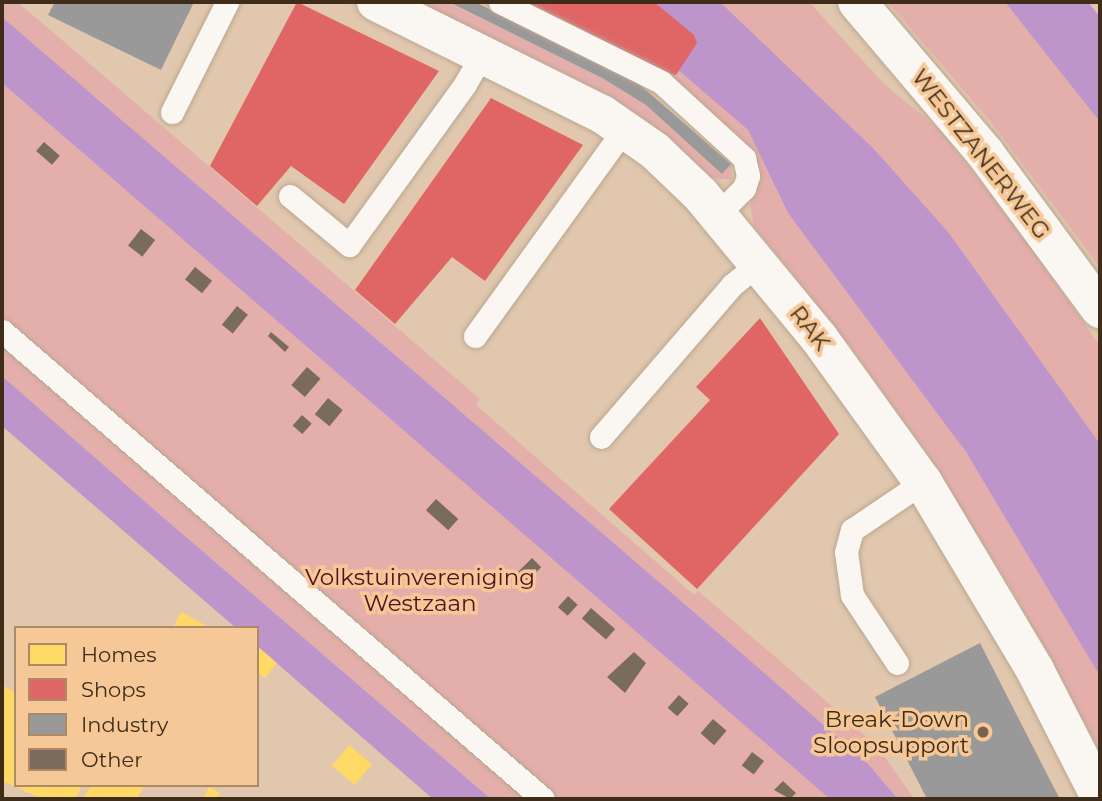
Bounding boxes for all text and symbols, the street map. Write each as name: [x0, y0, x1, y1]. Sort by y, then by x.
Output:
street label: WESTZANERWEG: [906, 63, 1056, 245]
street label: RAK: [784, 300, 836, 356]
park label: Volkstuinvereniging Westzaan: [305, 563, 535, 617]
legend: [14, 626, 259, 787]
text: Homes: [81, 642, 156, 667]
text: Shops: [81, 677, 146, 702]
place label: Break-Down Sloopsupport: [813, 705, 969, 759]
text: Industry: [81, 712, 168, 737]
marker: Break-Down Sloopsupport: [975, 724, 991, 740]
text: Other: [81, 747, 143, 772]

